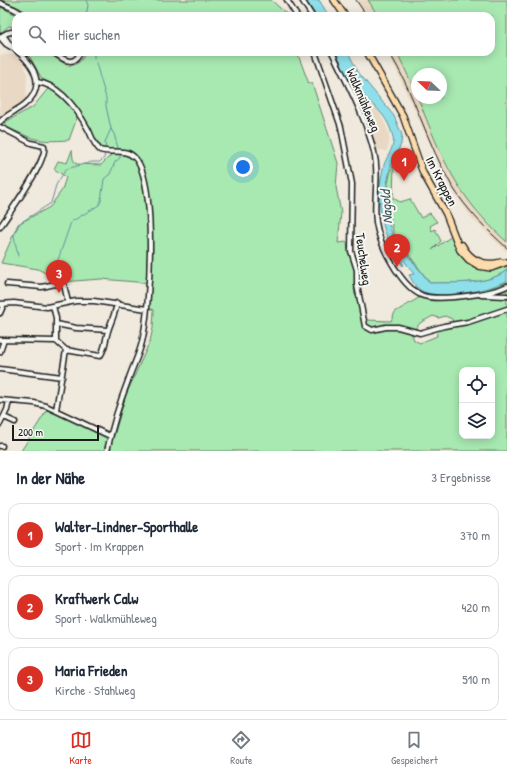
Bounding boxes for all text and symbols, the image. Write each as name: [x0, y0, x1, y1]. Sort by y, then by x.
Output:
search box: [12, 12, 495, 56]
icon: search: [26, 23, 48, 45]
text: Hier suchen: [58, 24, 120, 45]
street label: Walkmühleweg: [343, 66, 385, 135]
north arrow: [411, 68, 447, 104]
pin: 1: [391, 148, 417, 181]
street label: Im Krappen: [422, 153, 462, 209]
your location: [233, 157, 253, 177]
water label: Nagold: [375, 187, 397, 225]
street label: Teuchelweg: [351, 232, 377, 286]
pin: 2: [384, 234, 410, 267]
pin: 3: [46, 260, 72, 293]
map controls: [459, 367, 495, 439]
button: locate: [459, 367, 495, 403]
button: layers: [459, 403, 495, 439]
scale bar: [12, 423, 99, 442]
text: 200 m: [18, 425, 43, 439]
text: In der Nähe: [16, 466, 85, 489]
text: 3 Ergebnisse: [431, 468, 491, 486]
text: Walter-Lindner-Sporthalle: [55, 516, 198, 537]
text: 1: [28, 526, 32, 544]
text: 370 m: [460, 526, 490, 544]
text: Sport · Im Krappen: [55, 537, 144, 555]
text: Kraftwerk Calw: [55, 588, 138, 609]
text: 2: [27, 598, 33, 616]
text: 420 m: [461, 598, 490, 616]
text: Sport · Walkmühleweg: [55, 609, 157, 627]
text: Maria Frieden: [55, 660, 128, 681]
text: 3: [27, 670, 33, 688]
text: 510 m: [462, 670, 490, 688]
text: Kirche · Stahlweg: [55, 681, 135, 699]
tab: Karte: [69, 729, 92, 767]
tab: Route: [230, 729, 252, 767]
tab: Gespeichert: [391, 729, 438, 767]

